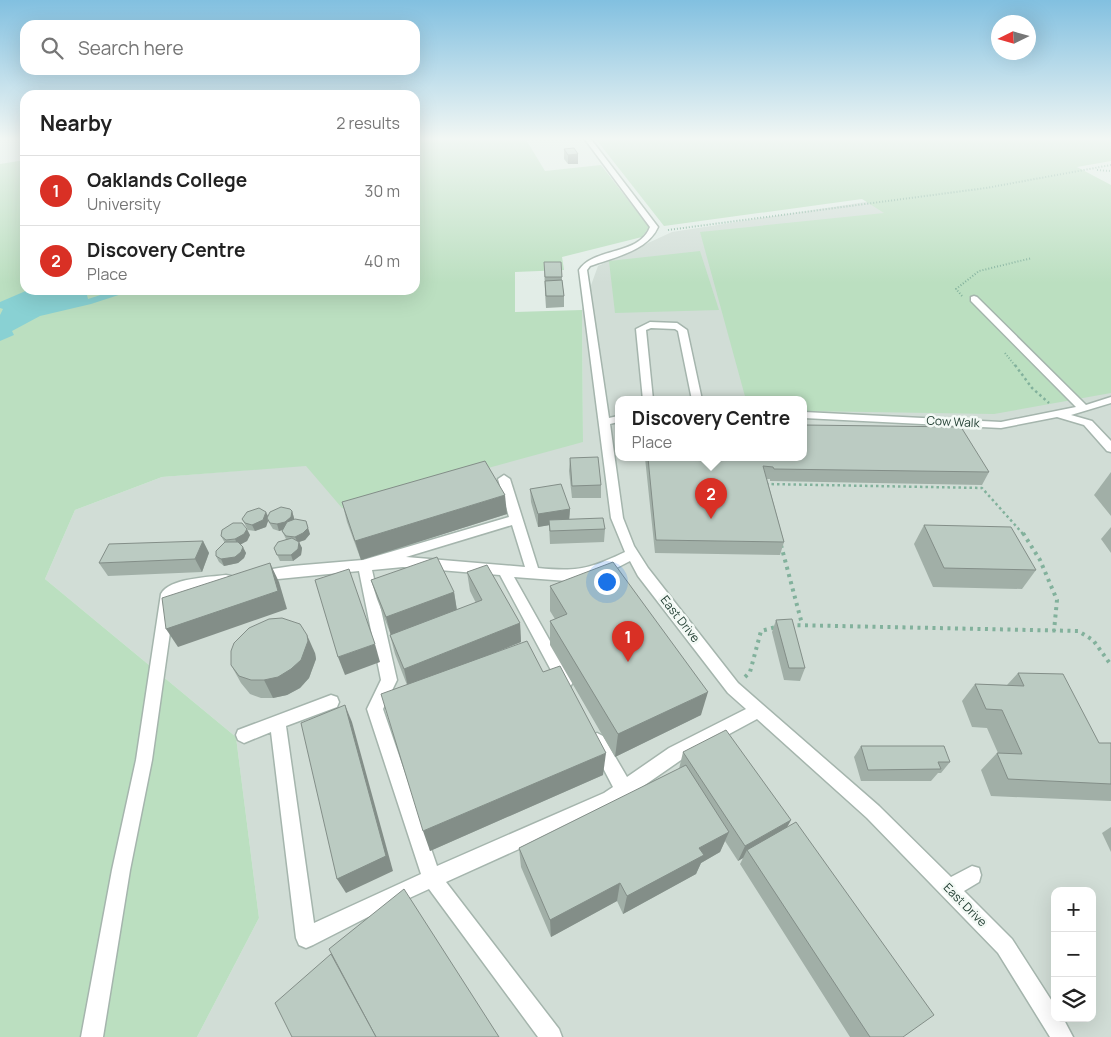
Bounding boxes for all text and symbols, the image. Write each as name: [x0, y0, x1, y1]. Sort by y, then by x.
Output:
north arrow: [991, 15, 1036, 60]
search box: [20, 20, 420, 75]
icon: search: [38, 34, 66, 62]
text: Search here: [78, 35, 184, 61]
text: Nearby: [40, 109, 112, 137]
text: 2 results: [336, 112, 400, 134]
text: Oaklands College: [87, 167, 247, 193]
text: 1: [52, 180, 60, 202]
text: 30 m: [365, 180, 400, 202]
text: University: [87, 193, 161, 215]
text: Discovery Centre: [87, 237, 245, 263]
text: 2: [51, 250, 61, 272]
text: 40 m: [364, 250, 400, 272]
text: Place: [87, 263, 127, 285]
popup: [615, 396, 807, 461]
text: Discovery Centre: [632, 405, 790, 431]
street label: Cow Walk: [926, 412, 981, 431]
text: Place: [632, 431, 672, 453]
pin: 2: [695, 478, 727, 519]
your location: [594, 569, 620, 595]
street label: East Drive: [657, 592, 704, 646]
pin: 1: [612, 621, 644, 662]
street label: East Drive: [940, 879, 991, 930]
map controls: [1051, 887, 1096, 1022]
button: +: [1051, 887, 1096, 932]
button: −: [1051, 932, 1096, 977]
button: layers: [1051, 977, 1096, 1022]

